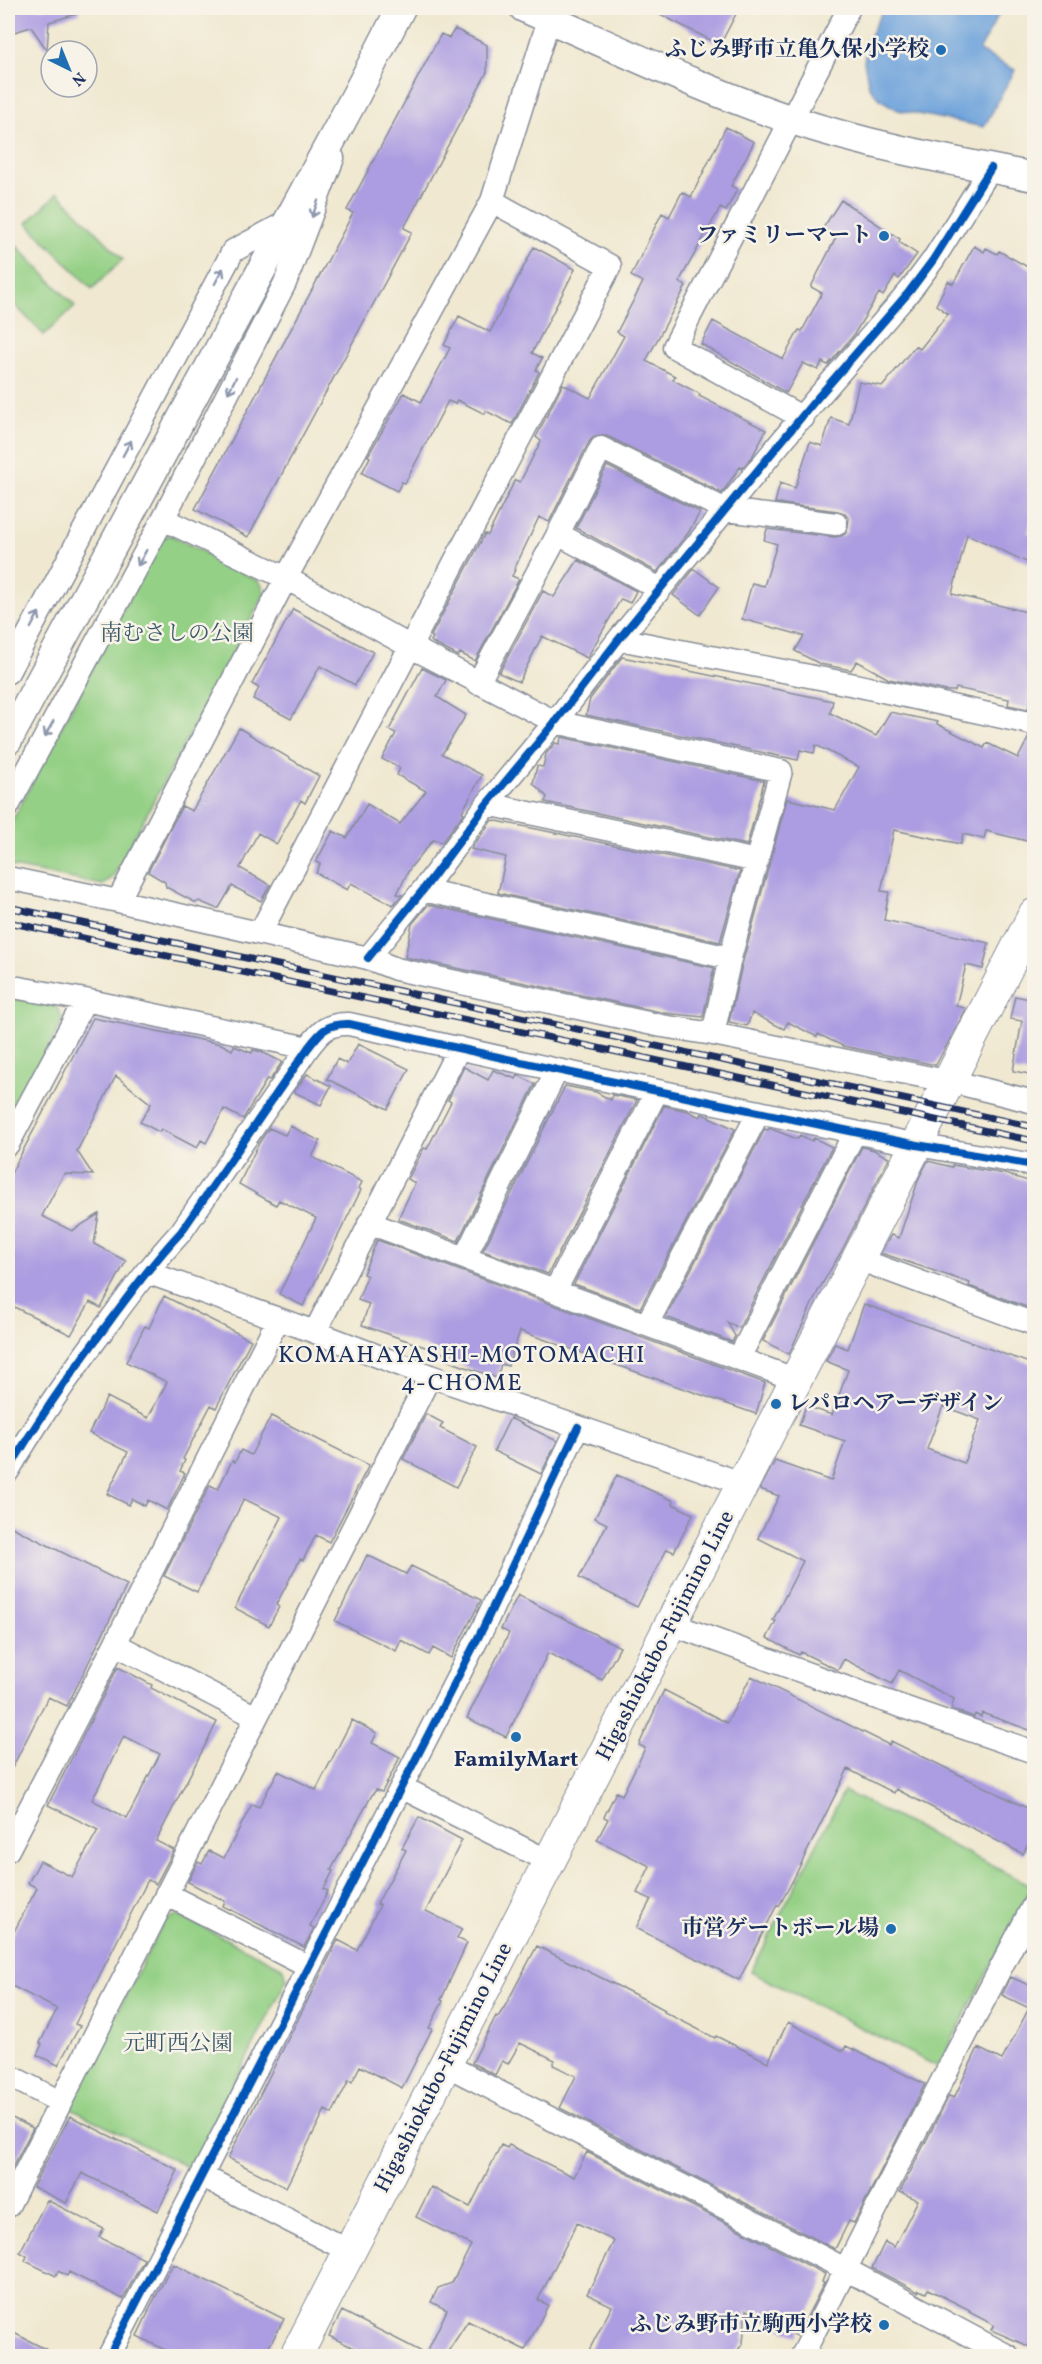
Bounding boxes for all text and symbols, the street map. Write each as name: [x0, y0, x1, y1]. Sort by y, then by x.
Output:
place label: ふじみ野市立亀久保小学校: [665, 35, 929, 66]
north arrow: [39, 39, 99, 99]
marker: ふじみ野市立亀久保小学校: [934, 43, 948, 57]
text: N: [66, 66, 90, 91]
one-way arrow: [308, 199, 319, 218]
place label: ファミリーマート: [696, 221, 872, 252]
marker: ファミリーマート: [877, 229, 891, 243]
one-way arrow: [213, 268, 225, 285]
one-way arrow: [226, 376, 238, 394]
one-way arrow: [121, 440, 133, 457]
one-way arrow: [136, 549, 148, 566]
one-way arrow: [29, 612, 41, 629]
park label: 南むさしの公園: [100, 619, 254, 650]
one-way arrow: [43, 720, 54, 738]
district label: KOMAHAYASHI-MOTOMACHI 4-CHOME: [278, 1339, 646, 1401]
place label: レパロヘアーデザイン: [788, 1389, 1004, 1420]
marker: レパロヘアーデザイン: [769, 1397, 783, 1411]
street label: Higashiokubo-Fujimino Line: [589, 1505, 743, 1767]
marker: FamilyMart: [509, 1730, 523, 1744]
place label: FamilyMart: [454, 1745, 578, 1776]
place label: 市営ゲートボール場: [681, 1914, 879, 1945]
marker: 市営ゲートボール場: [884, 1922, 898, 1936]
street label: Higashiokubo-Fujimino Line: [367, 1937, 521, 2199]
park label: 元町西公園: [123, 2029, 233, 2060]
place label: ふじみ野市立駒西小学校: [630, 2310, 872, 2341]
marker: ふじみ野市立駒西小学校: [877, 2318, 891, 2332]

